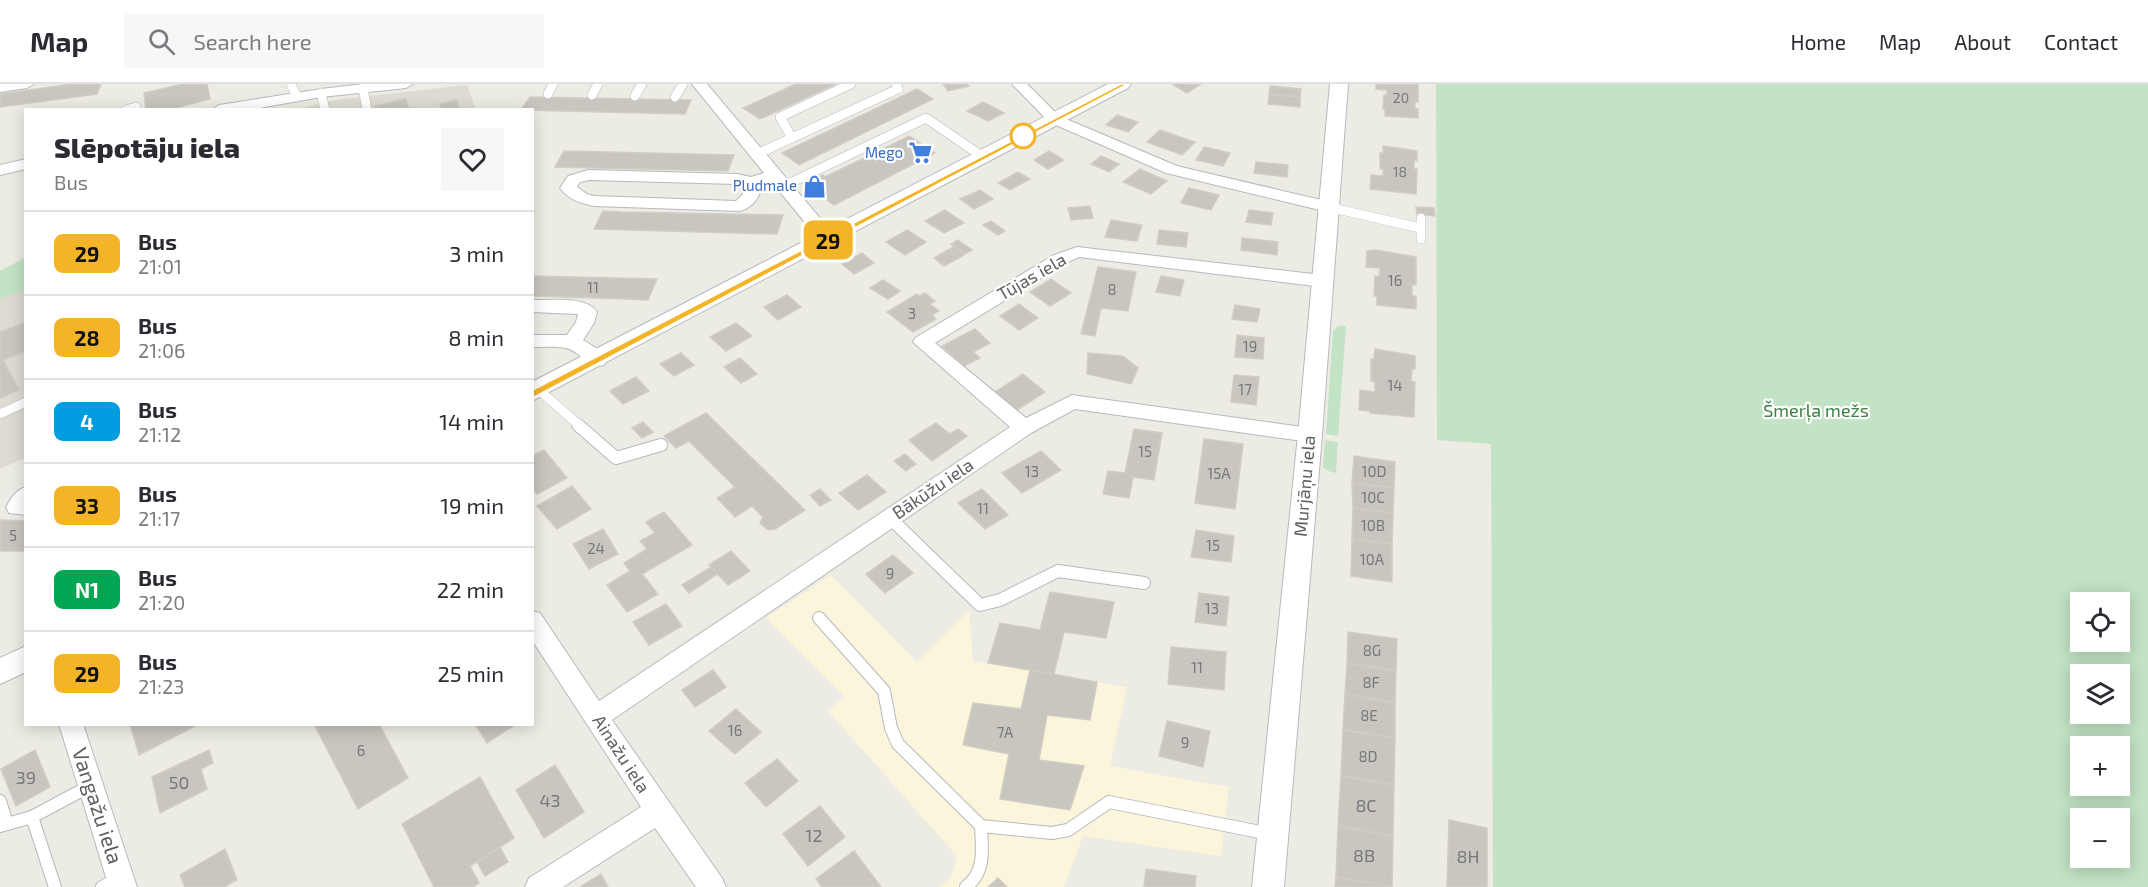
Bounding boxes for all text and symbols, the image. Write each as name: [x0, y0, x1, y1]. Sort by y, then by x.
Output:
search box: [124, 14, 544, 68]
text: Map: [30, 24, 88, 58]
icon: search: [145, 25, 178, 58]
text: Search here: [193, 28, 312, 54]
text: Home: [1790, 29, 1846, 54]
text: Map: [1879, 29, 1921, 54]
text: About: [1954, 29, 2011, 54]
text: Contact: [2044, 29, 2118, 54]
house number: 20: [1393, 89, 1409, 106]
unlabelled marker: [1010, 123, 1036, 149]
button: heart: [441, 128, 504, 191]
text: Slēpotāju iela: [54, 130, 240, 164]
supermarket icon: Mego: [908, 140, 934, 166]
place label: Mego: [865, 143, 903, 161]
house number: 18: [1393, 163, 1407, 180]
text: Bus: [54, 170, 88, 194]
shop icon: Pludmale: [802, 173, 828, 199]
place label: Pludmale: [733, 176, 797, 194]
line badge: 29: [801, 220, 855, 260]
text: Bus: [138, 228, 177, 254]
text: 29: [816, 228, 840, 253]
text: 3 min: [449, 240, 504, 266]
text: 29: [75, 241, 99, 266]
street label: Tūjas iela: [993, 248, 1070, 305]
text: 21:01: [138, 254, 182, 278]
house number: 16: [1388, 271, 1402, 289]
house number: 11: [587, 278, 599, 296]
house number: 8: [1107, 280, 1117, 298]
house number: 3: [908, 304, 916, 322]
text: Bus: [138, 312, 177, 338]
text: 8 min: [448, 324, 504, 350]
text: 28: [74, 325, 100, 350]
house number: 19: [1243, 337, 1257, 355]
text: 21:06: [138, 338, 185, 362]
house number: 14: [1387, 376, 1403, 394]
house number: 17: [1238, 380, 1252, 398]
text: Bus: [138, 396, 177, 422]
park label: Šmerļa mežs: [1763, 399, 1869, 422]
text: 14 min: [439, 408, 504, 434]
text: 4: [80, 409, 94, 434]
text: 21:12: [138, 422, 181, 446]
street label: Murjāņu iela: [1289, 434, 1320, 538]
house number: 15: [1138, 442, 1152, 460]
street label: Bākūžu iela: [888, 453, 977, 523]
house number: 13: [1025, 462, 1039, 480]
house number: 10D: [1362, 462, 1387, 480]
house number: 15A: [1207, 464, 1231, 482]
text: Bus: [138, 480, 177, 506]
house number: 10C: [1361, 488, 1385, 506]
text: 19 min: [440, 492, 504, 518]
text: 33: [75, 493, 99, 518]
house number: 11: [977, 499, 989, 517]
text: 21:17: [138, 506, 180, 530]
house number: 10B: [1361, 516, 1385, 534]
house number: 5: [9, 526, 17, 544]
house number: 15: [1206, 536, 1220, 554]
house number: 24: [587, 539, 605, 557]
house number: 10A: [1360, 550, 1385, 568]
text: Bus: [138, 564, 177, 590]
house number: 9: [886, 564, 894, 582]
text: 22 min: [437, 576, 504, 602]
text: N1: [75, 577, 99, 602]
text: 21:20: [138, 590, 185, 614]
map controls: [2070, 592, 2130, 868]
button: locate: [2070, 592, 2130, 652]
house number: 13: [1205, 599, 1219, 617]
house number: 8G: [1363, 641, 1381, 659]
text: Bus: [138, 648, 177, 674]
house number: 11: [1191, 658, 1203, 676]
text: 25 min: [437, 660, 504, 686]
text: 29: [75, 661, 99, 686]
button: layers: [2070, 664, 2130, 724]
house number: 8F: [1362, 673, 1380, 691]
text: 21:23: [138, 674, 184, 698]
house number: 8E: [1360, 706, 1378, 724]
street label: Ainažu iela: [588, 710, 655, 797]
house number: 16: [728, 721, 742, 739]
house number: 7A: [997, 723, 1014, 741]
house number: 9: [1181, 733, 1189, 751]
button: +: [2070, 736, 2130, 796]
house number: 6: [357, 741, 365, 759]
street label: Vangažu iela: [68, 744, 129, 867]
house number: 8D: [1358, 747, 1378, 765]
house number: 39: [16, 766, 36, 788]
house number: 50: [169, 771, 189, 793]
house number: 43: [539, 789, 561, 811]
house number: 8C: [1355, 794, 1377, 816]
button: −: [2070, 808, 2130, 868]
house number: 12: [805, 824, 823, 846]
house number: 8B: [1353, 844, 1375, 866]
house number: 8H: [1457, 845, 1479, 867]

